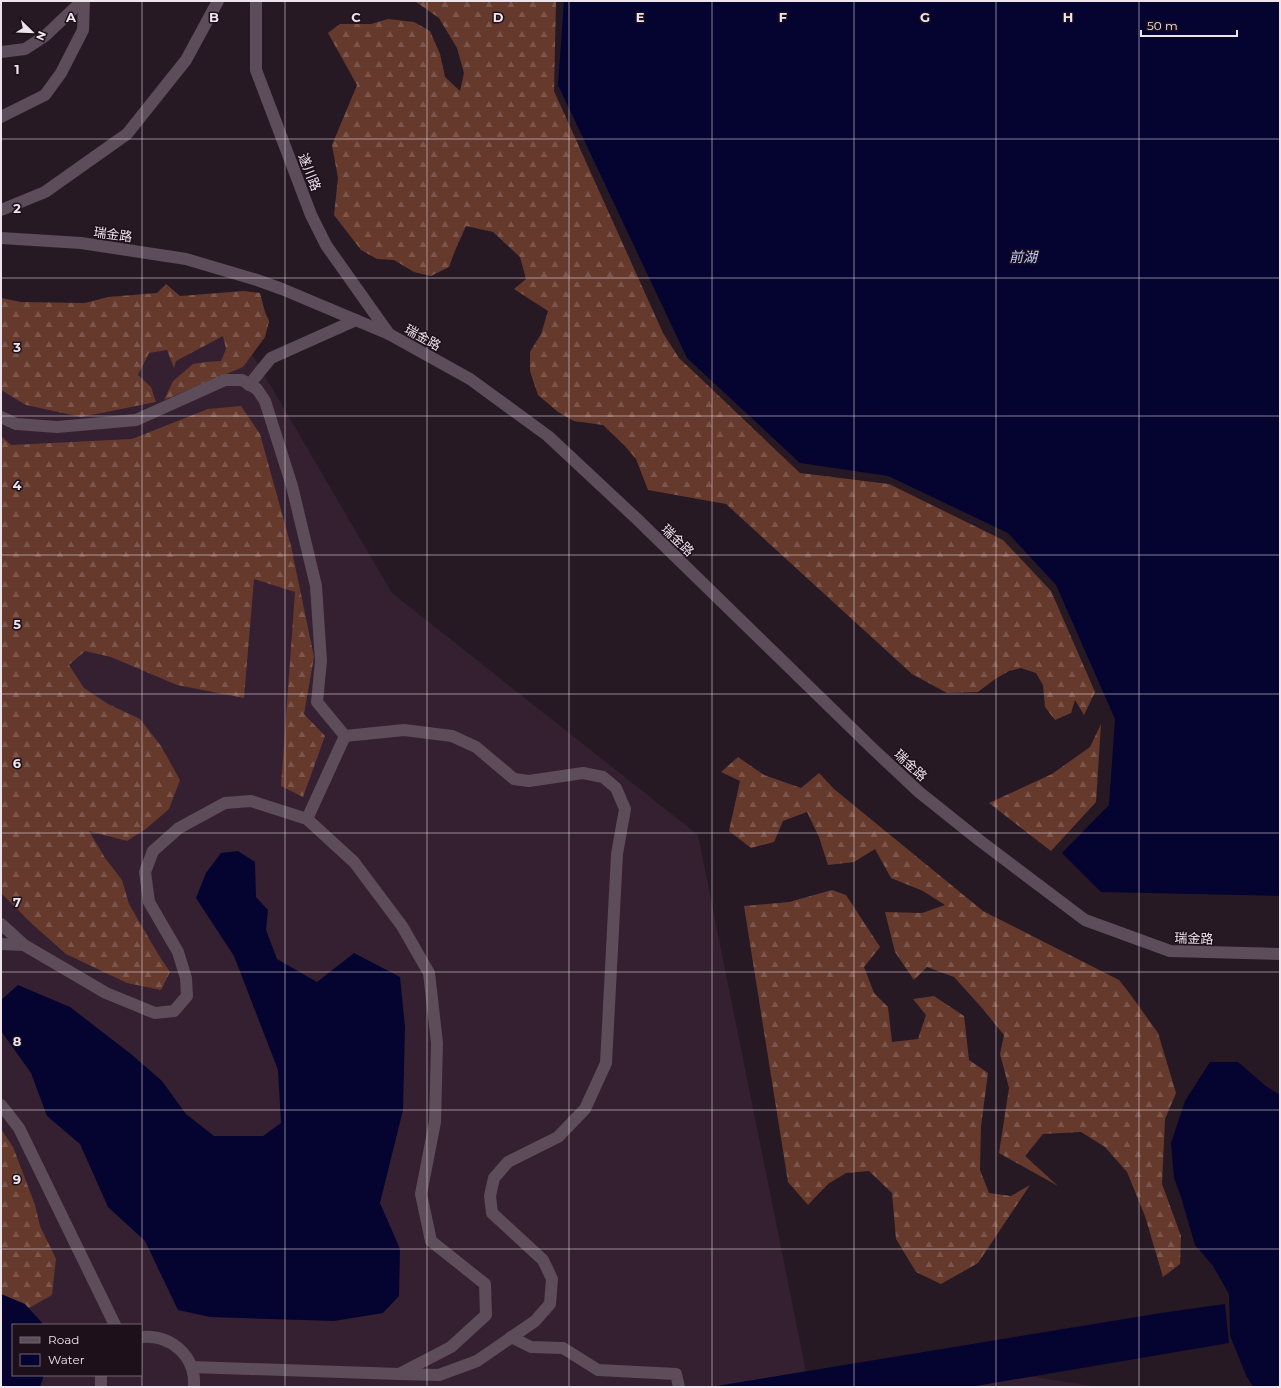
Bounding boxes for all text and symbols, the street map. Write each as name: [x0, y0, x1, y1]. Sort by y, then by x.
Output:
text: A: [65, 9, 77, 25]
text: B: [209, 9, 219, 25]
text: C: [351, 9, 361, 25]
text: D: [493, 9, 504, 25]
text: E: [636, 9, 645, 25]
text: F: [779, 9, 787, 25]
text: G: [920, 9, 930, 25]
text: H: [1063, 9, 1073, 25]
north arrow: [12, 12, 52, 52]
scale bar: [1141, 12, 1237, 38]
text: 50 m: [1147, 18, 1178, 33]
text: N: [33, 29, 49, 43]
text: 1: [14, 61, 20, 77]
street label: 遂川路: [296, 151, 324, 193]
text: 2: [13, 200, 21, 216]
street label: 瑞金路: [93, 223, 133, 245]
water label: 前湖: [1009, 248, 1039, 266]
street label: 瑞金路: [402, 321, 444, 353]
text: 3: [12, 339, 21, 355]
text: 4: [13, 477, 22, 493]
street label: 瑞金路: [658, 521, 698, 559]
text: 5: [13, 616, 21, 632]
street label: 瑞金路: [891, 746, 931, 784]
text: 6: [13, 755, 22, 771]
text: 7: [13, 894, 21, 910]
street label: 瑞金路: [1174, 929, 1214, 947]
text: 8: [13, 1033, 22, 1049]
text: 9: [13, 1171, 21, 1187]
legend: [12, 1324, 142, 1376]
text: Road: [48, 1332, 79, 1347]
text: Water: [48, 1352, 85, 1367]

